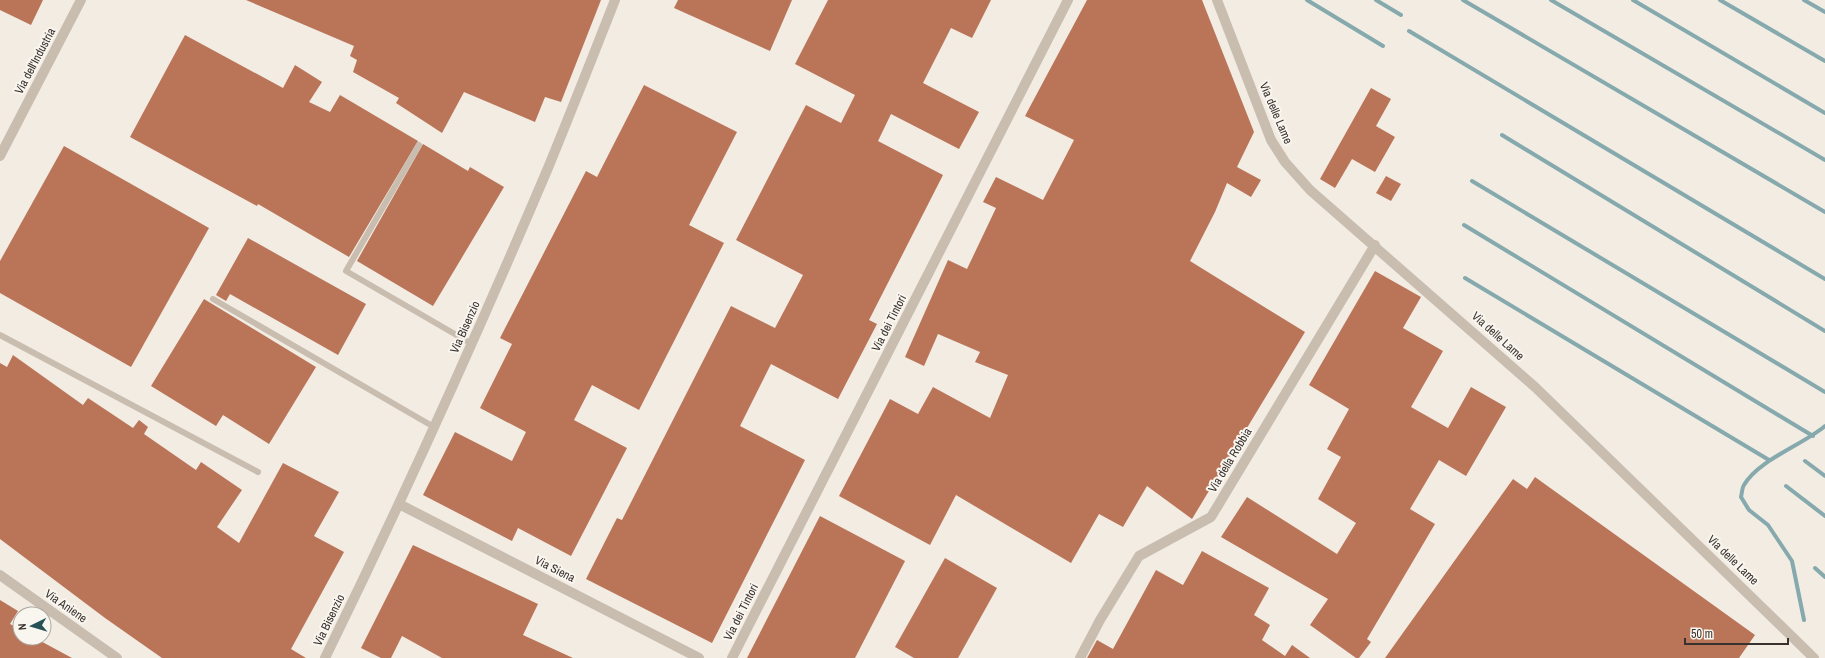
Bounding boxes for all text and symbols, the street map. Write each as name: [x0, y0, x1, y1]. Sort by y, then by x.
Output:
street label: Via dell'Industria: [11, 25, 59, 97]
street label: Via delle Lame: [1256, 80, 1296, 146]
street label: Via dei Tintori: [868, 292, 910, 354]
street label: Via Bisenzio: [446, 298, 484, 356]
street label: Via delle Lame: [1468, 308, 1528, 364]
street label: Via della Robbia: [1204, 424, 1256, 495]
street label: Via delle Lame: [1704, 532, 1762, 588]
street label: Via Siena: [532, 552, 578, 586]
street label: Via dei Tintori: [720, 581, 762, 643]
street label: Via Aniene: [42, 586, 90, 626]
street label: Via Bisenzio: [310, 591, 348, 649]
north arrow: [12, 606, 52, 646]
scale bar: [1685, 620, 1788, 646]
text: N: [15, 623, 29, 631]
text: 50 m: [1691, 626, 1713, 642]

